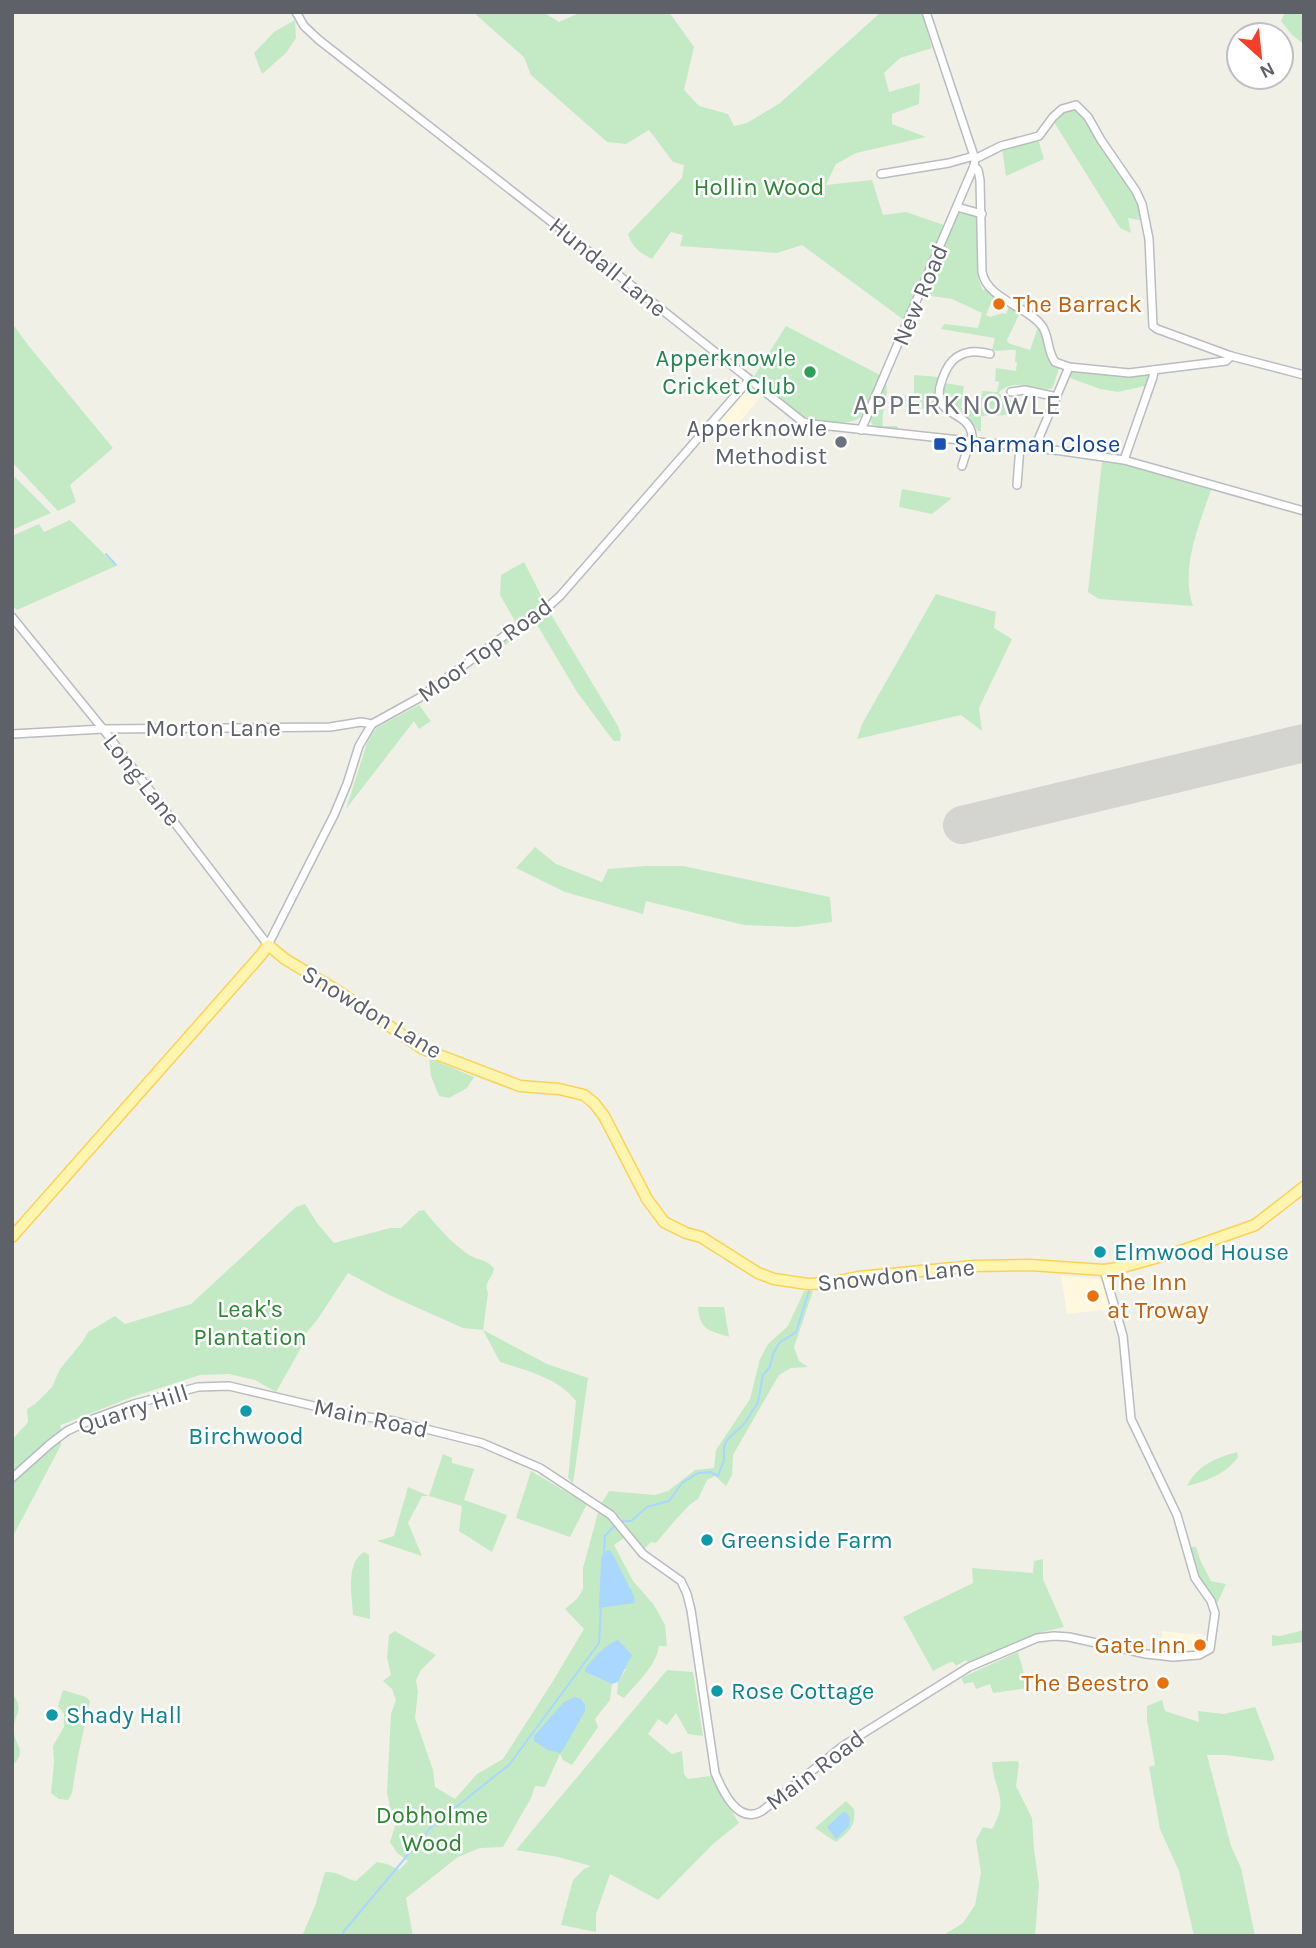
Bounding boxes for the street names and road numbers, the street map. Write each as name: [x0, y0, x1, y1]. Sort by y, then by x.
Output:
street label: Hundall Lane: [544, 211, 672, 323]
street label: New Road: [886, 240, 954, 350]
street label: Moor Top Road: [412, 592, 558, 708]
street label: Morton Lane: [145, 714, 281, 742]
street label: Long Lane: [97, 728, 187, 832]
street label: Snowdon Lane: [297, 959, 447, 1065]
street label: Snowdon Lane: [816, 1253, 976, 1297]
street label: Quarry Hill: [74, 1378, 192, 1440]
street label: Main Road: [311, 1392, 431, 1444]
street label: Main Road: [760, 1724, 870, 1816]

